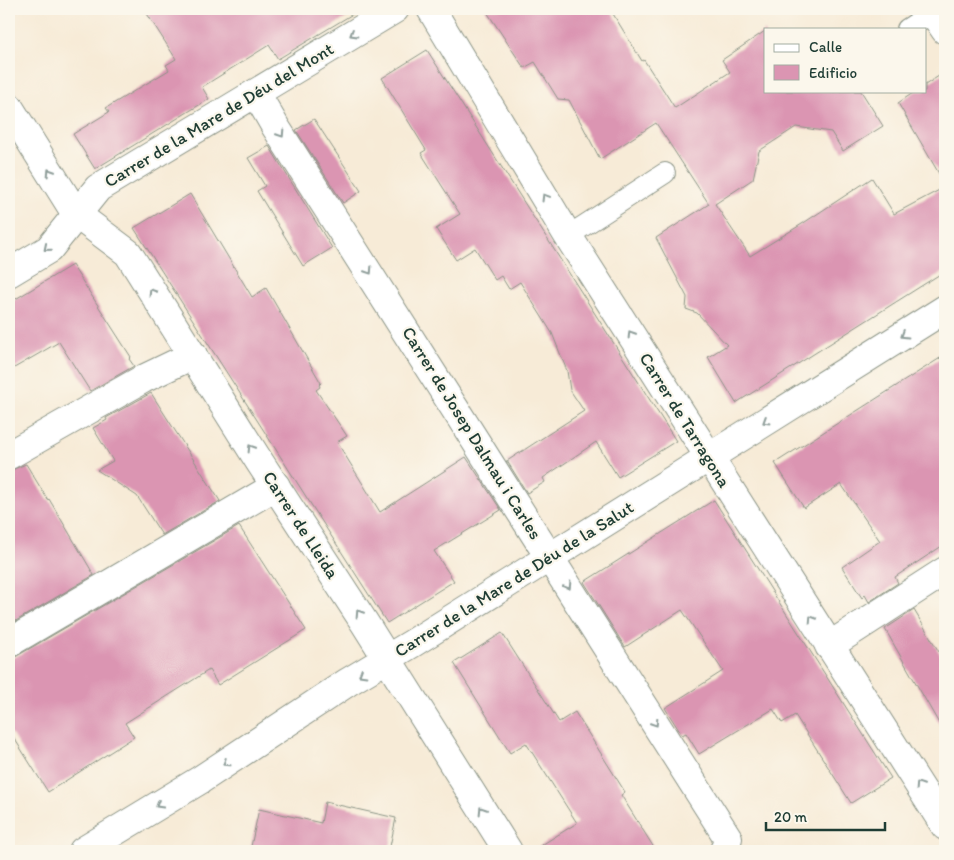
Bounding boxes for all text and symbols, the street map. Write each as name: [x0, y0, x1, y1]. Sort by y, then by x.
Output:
one-way arrow: [350, 27, 359, 37]
legend: [764, 28, 926, 92]
street label: Carrer de la Mare de Déu del Mont: [100, 38, 338, 192]
text: Calle: [809, 38, 842, 56]
text: Edificio: [809, 64, 857, 82]
one-way arrow: [274, 129, 284, 138]
one-way arrow: [47, 169, 57, 178]
one-way arrow: [541, 193, 551, 202]
one-way arrow: [43, 243, 52, 252]
one-way arrow: [362, 266, 372, 275]
one-way arrow: [149, 288, 159, 297]
street label: Carrer de Josep Dalmau i Carles: [397, 322, 547, 544]
one-way arrow: [900, 328, 909, 338]
one-way arrow: [628, 331, 637, 340]
street label: Carrer de Tarragona: [635, 348, 736, 492]
one-way arrow: [763, 414, 772, 424]
one-way arrow: [247, 444, 257, 453]
street label: Carrer de Lleida: [258, 467, 344, 583]
street label: Carrer de la Mare de Déu de la Salut: [390, 496, 638, 662]
one-way arrow: [561, 580, 571, 589]
one-way arrow: [355, 610, 365, 619]
one-way arrow: [809, 616, 818, 625]
one-way arrow: [358, 668, 367, 678]
one-way arrow: [649, 717, 658, 726]
one-way arrow: [222, 757, 231, 766]
one-way arrow: [916, 782, 925, 791]
one-way arrow: [155, 799, 164, 809]
scale bar: [766, 800, 885, 832]
one-way arrow: [479, 806, 489, 815]
text: 20 m: [774, 808, 808, 826]

